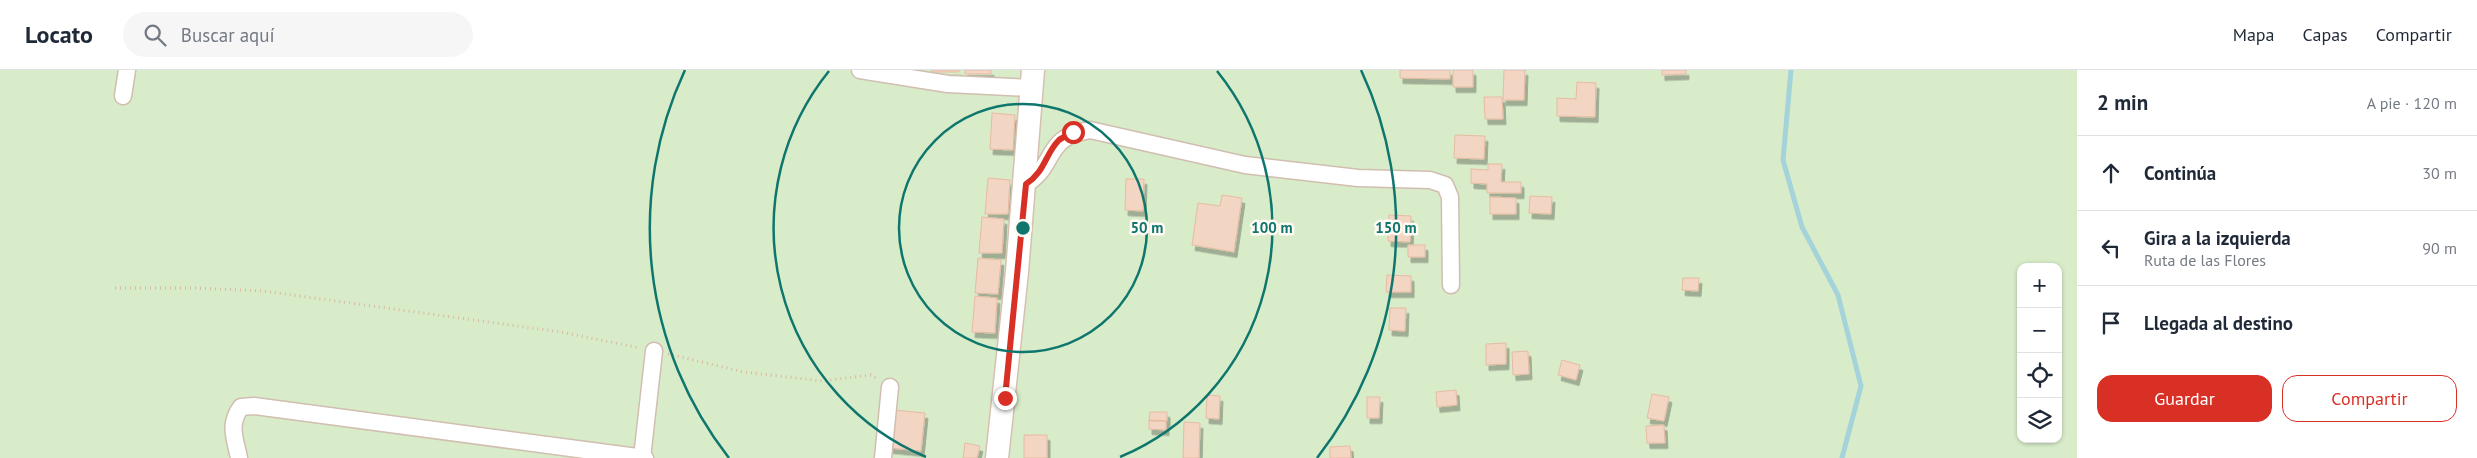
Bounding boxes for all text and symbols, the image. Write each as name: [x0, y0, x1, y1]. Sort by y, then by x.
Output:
search box: [123, 12, 473, 57]
text: Locato: [25, 19, 93, 50]
icon: search: [141, 21, 169, 49]
text: Buscar aquí: [181, 23, 275, 47]
text: Mapa: [2233, 23, 2275, 46]
text: Capas: [2303, 23, 2348, 46]
text: Compartir: [2376, 23, 2452, 46]
text: 2 min: [2097, 89, 2148, 116]
text: A pie · 120 m: [2367, 93, 2457, 113]
route start: [1062, 121, 1085, 144]
icon: ahead: [2097, 159, 2125, 187]
text: Continúa: [2144, 161, 2216, 185]
text: 30 m: [2422, 163, 2457, 183]
text: 50 m: [1131, 218, 1163, 237]
text: 100 m: [1251, 218, 1293, 237]
text: 150 m: [1375, 218, 1417, 237]
centre of rings: [1014, 219, 1032, 237]
text: Gira a la izquierda: [2144, 226, 2291, 250]
icon: left: [2097, 234, 2125, 262]
text: 90 m: [2422, 238, 2457, 258]
text: Ruta de las Flores: [2144, 250, 2266, 270]
map controls: [2017, 263, 2062, 443]
button: +: [2017, 263, 2062, 308]
button: −: [2017, 308, 2062, 353]
icon: arrive: [2097, 309, 2125, 337]
text: Llegada al destino: [2144, 311, 2293, 335]
button: locate: [2017, 353, 2062, 398]
button: Guardar: [2097, 375, 2272, 422]
button: Compartir: [2282, 375, 2457, 422]
route end: [994, 387, 1017, 410]
button: layers: [2017, 398, 2062, 443]

